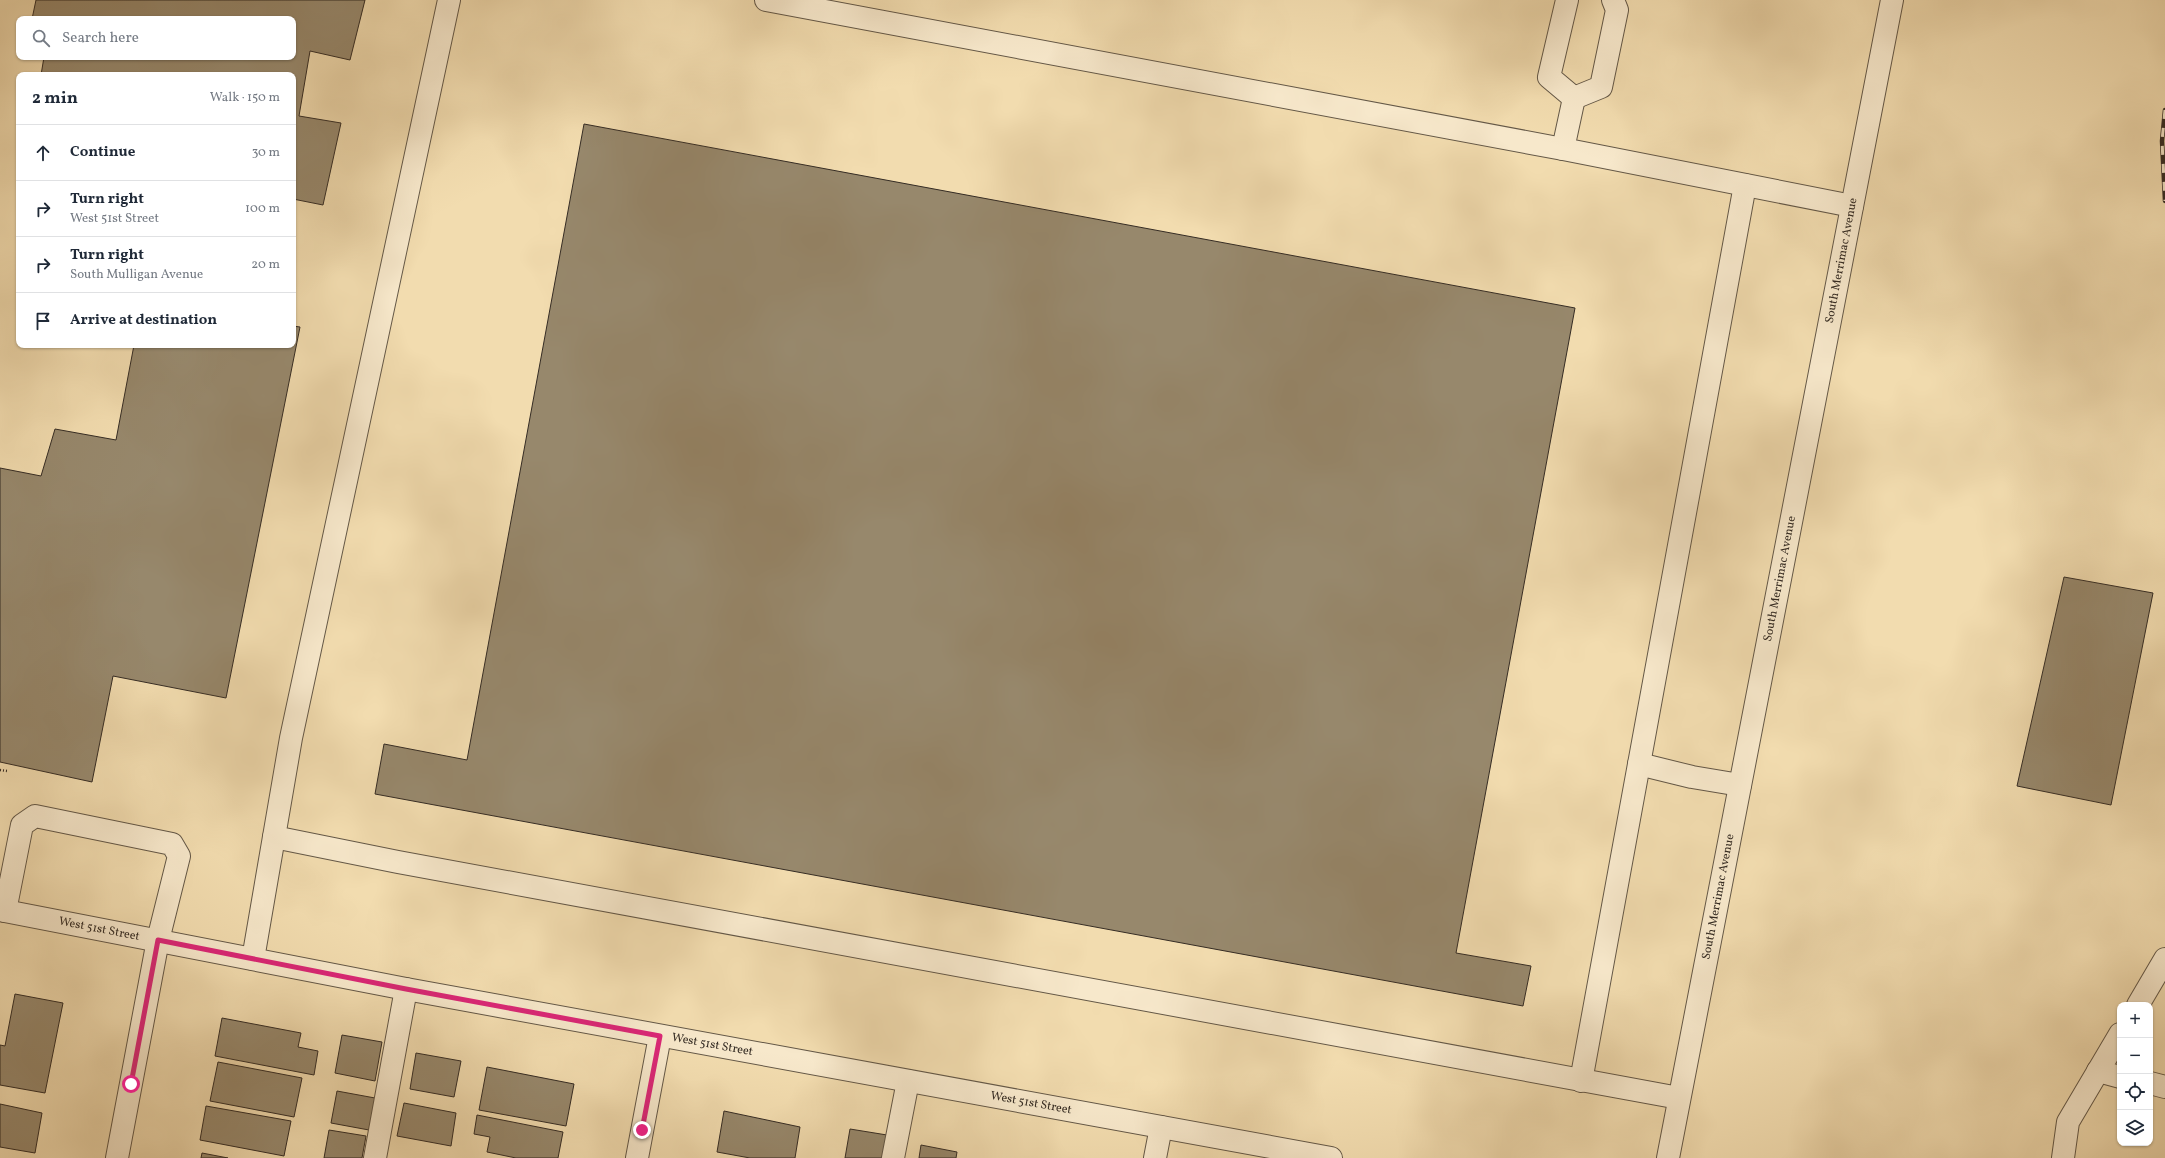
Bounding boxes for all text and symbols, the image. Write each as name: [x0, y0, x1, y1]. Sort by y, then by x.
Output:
search box: [16, 16, 296, 60]
icon: search: [30, 27, 52, 49]
text: Search here: [62, 28, 139, 49]
text: 2 min: [32, 87, 78, 110]
text: Walk · 150 m: [210, 89, 280, 107]
icon: ahead: [32, 142, 54, 164]
text: Continue: [70, 142, 135, 163]
text: 30 m: [252, 144, 280, 162]
text: Turn right: [70, 189, 144, 210]
street label: South Merrimac Avenue: [1822, 196, 1862, 325]
icon: right: [32, 198, 54, 220]
text: 100 m: [245, 200, 280, 218]
text: West 51st Street: [70, 210, 159, 228]
text: Turn right: [70, 245, 144, 266]
icon: right: [32, 254, 54, 276]
text: 20 m: [251, 256, 280, 274]
text: South Mulligan Avenue: [70, 266, 203, 284]
icon: arrive: [32, 310, 54, 332]
text: Arrive at destination: [70, 310, 217, 331]
street label: South Merrimac Avenue: [1760, 514, 1800, 643]
street label: South Merrimac Avenue: [1699, 832, 1739, 961]
street label: West 51st Street: [57, 914, 141, 945]
map controls: [2117, 1002, 2153, 1146]
button: +: [2117, 1002, 2153, 1038]
street label: West 51st Street: [670, 1030, 754, 1060]
button: −: [2117, 1038, 2153, 1074]
button: locate: [2117, 1074, 2153, 1110]
route start: [122, 1075, 140, 1093]
street label: West 51st Street: [989, 1088, 1073, 1118]
button: layers: [2117, 1110, 2153, 1146]
route end: [633, 1121, 651, 1139]

